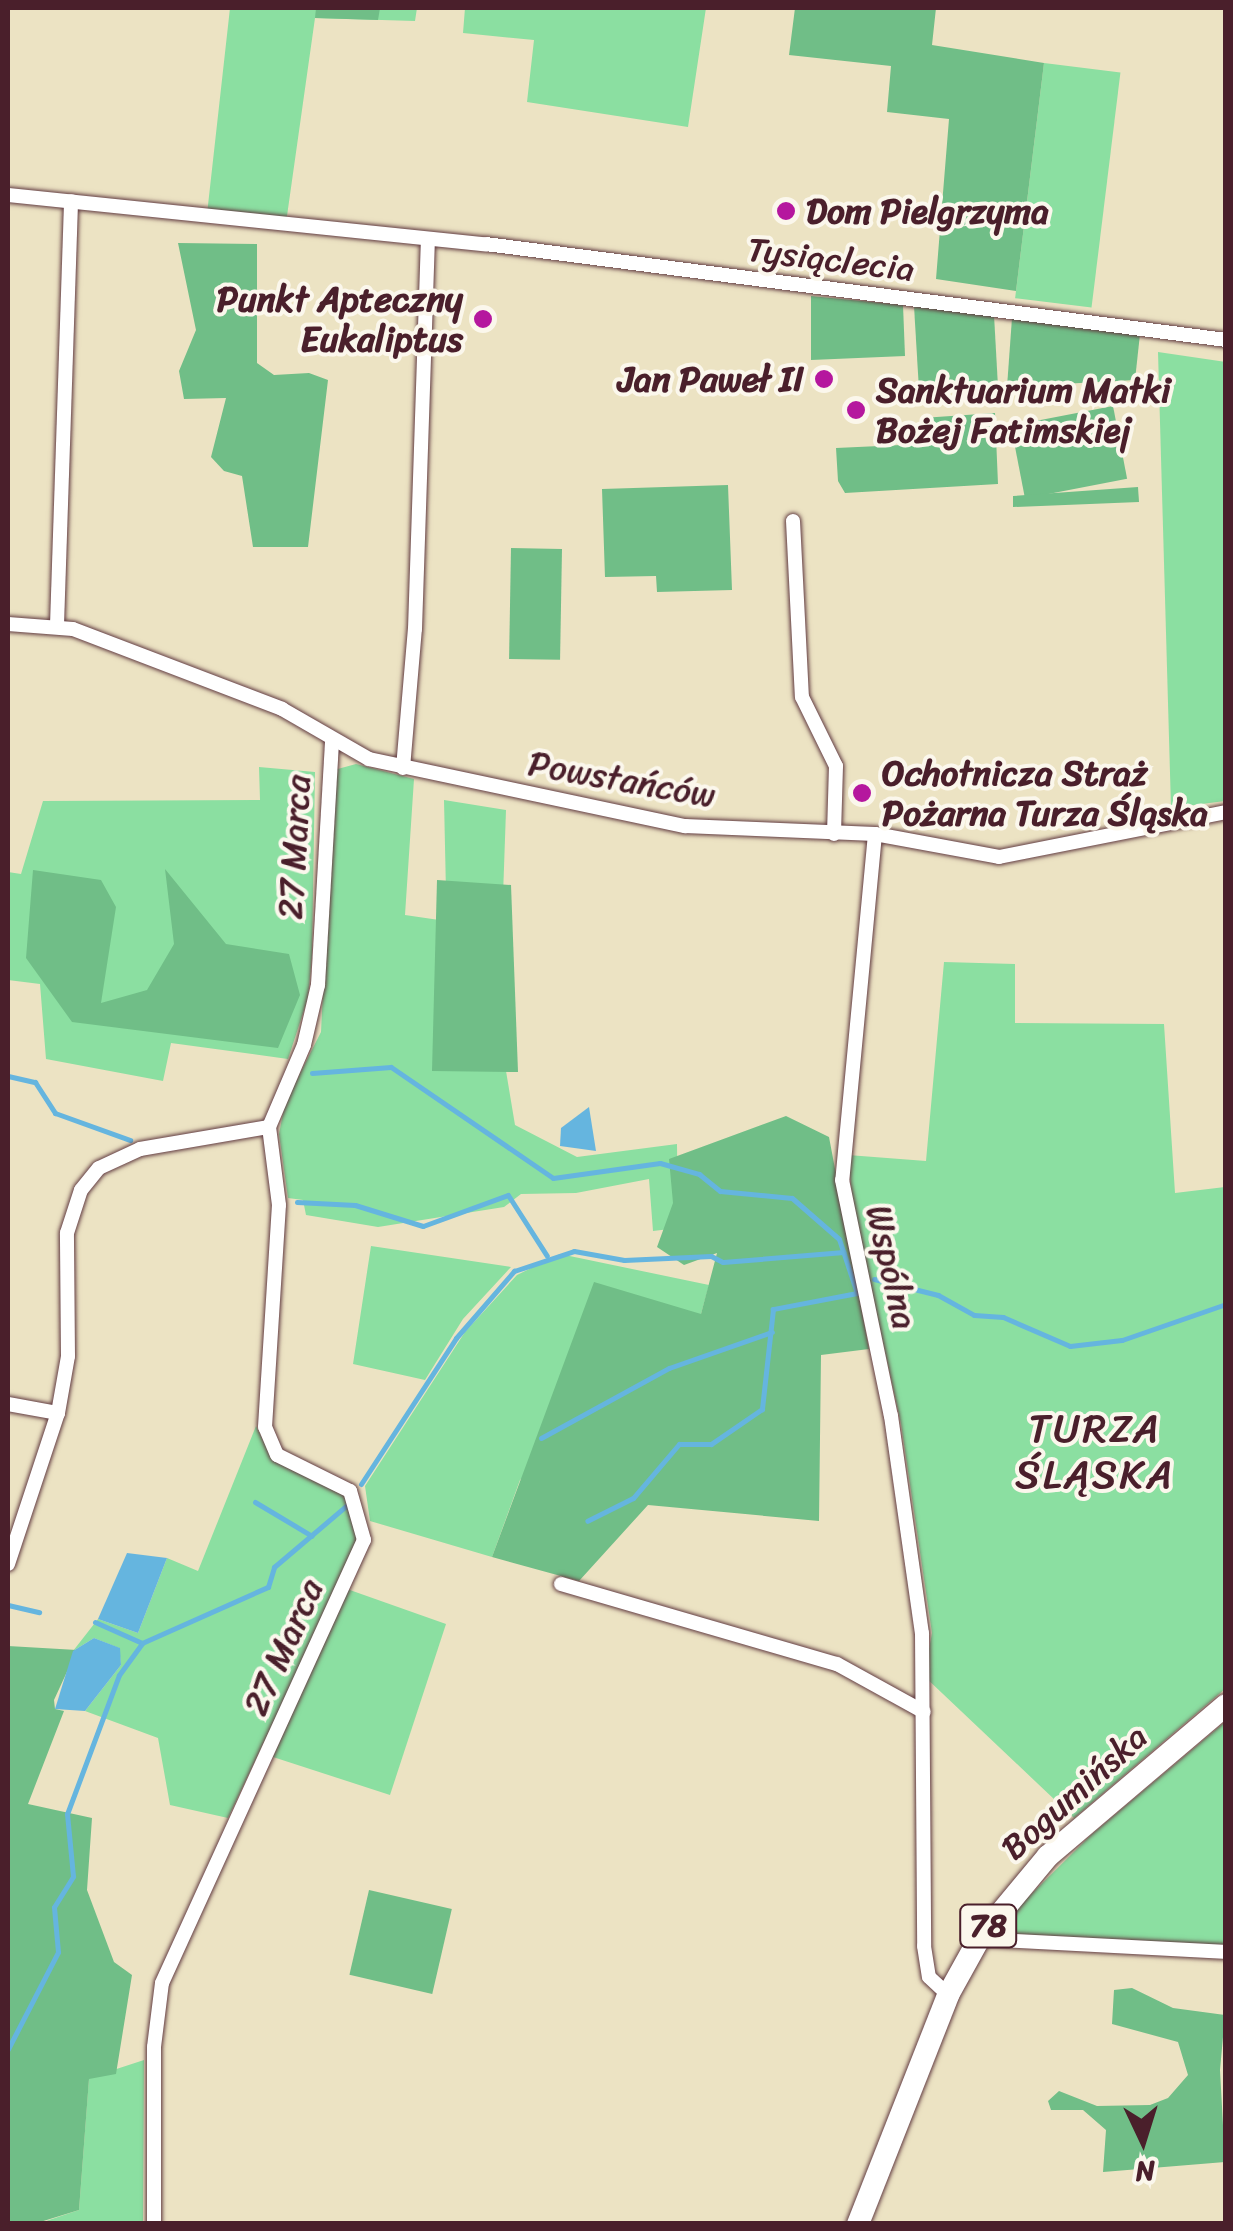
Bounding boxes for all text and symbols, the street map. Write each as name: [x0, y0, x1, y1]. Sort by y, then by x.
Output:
place label: Dom Pielgrzyma: [806, 190, 1051, 232]
marker: Dom Pielgrzyma: [775, 200, 797, 222]
street label: Tysiąclecia: [745, 228, 917, 290]
place label: Punkt Apteczny Eukaliptus: [217, 278, 463, 360]
marker: Punkt Apteczny Eukaliptus: [472, 308, 494, 330]
place label: Jan Paweł II: [616, 358, 804, 400]
marker: Jan Paweł II: [813, 368, 835, 390]
place label: Sanktuarium Matki Bożej Fatimskiej: [876, 369, 1172, 451]
marker: Sanktuarium Matki Bożej Fatimskiej: [845, 399, 867, 421]
street label: Powstańców: [525, 742, 719, 816]
place label: Ochotnicza Straż Pożarna Turza Śląska: [882, 752, 1210, 834]
street label: 27 Marca: [269, 774, 319, 920]
marker: Ochotnicza Straż Pożarna Turza Śląska: [851, 782, 873, 804]
street label: Wspólna: [857, 1201, 927, 1333]
district label: TURZA ŚLĄSKA: [1015, 1405, 1175, 1499]
street label: 27 Marca: [234, 1572, 332, 1722]
street label: Bogumińska: [992, 1715, 1156, 1869]
road number: 78: [958, 1899, 1018, 1953]
north arrow: [1093, 2091, 1193, 2191]
text: N: [1134, 2146, 1157, 2197]

